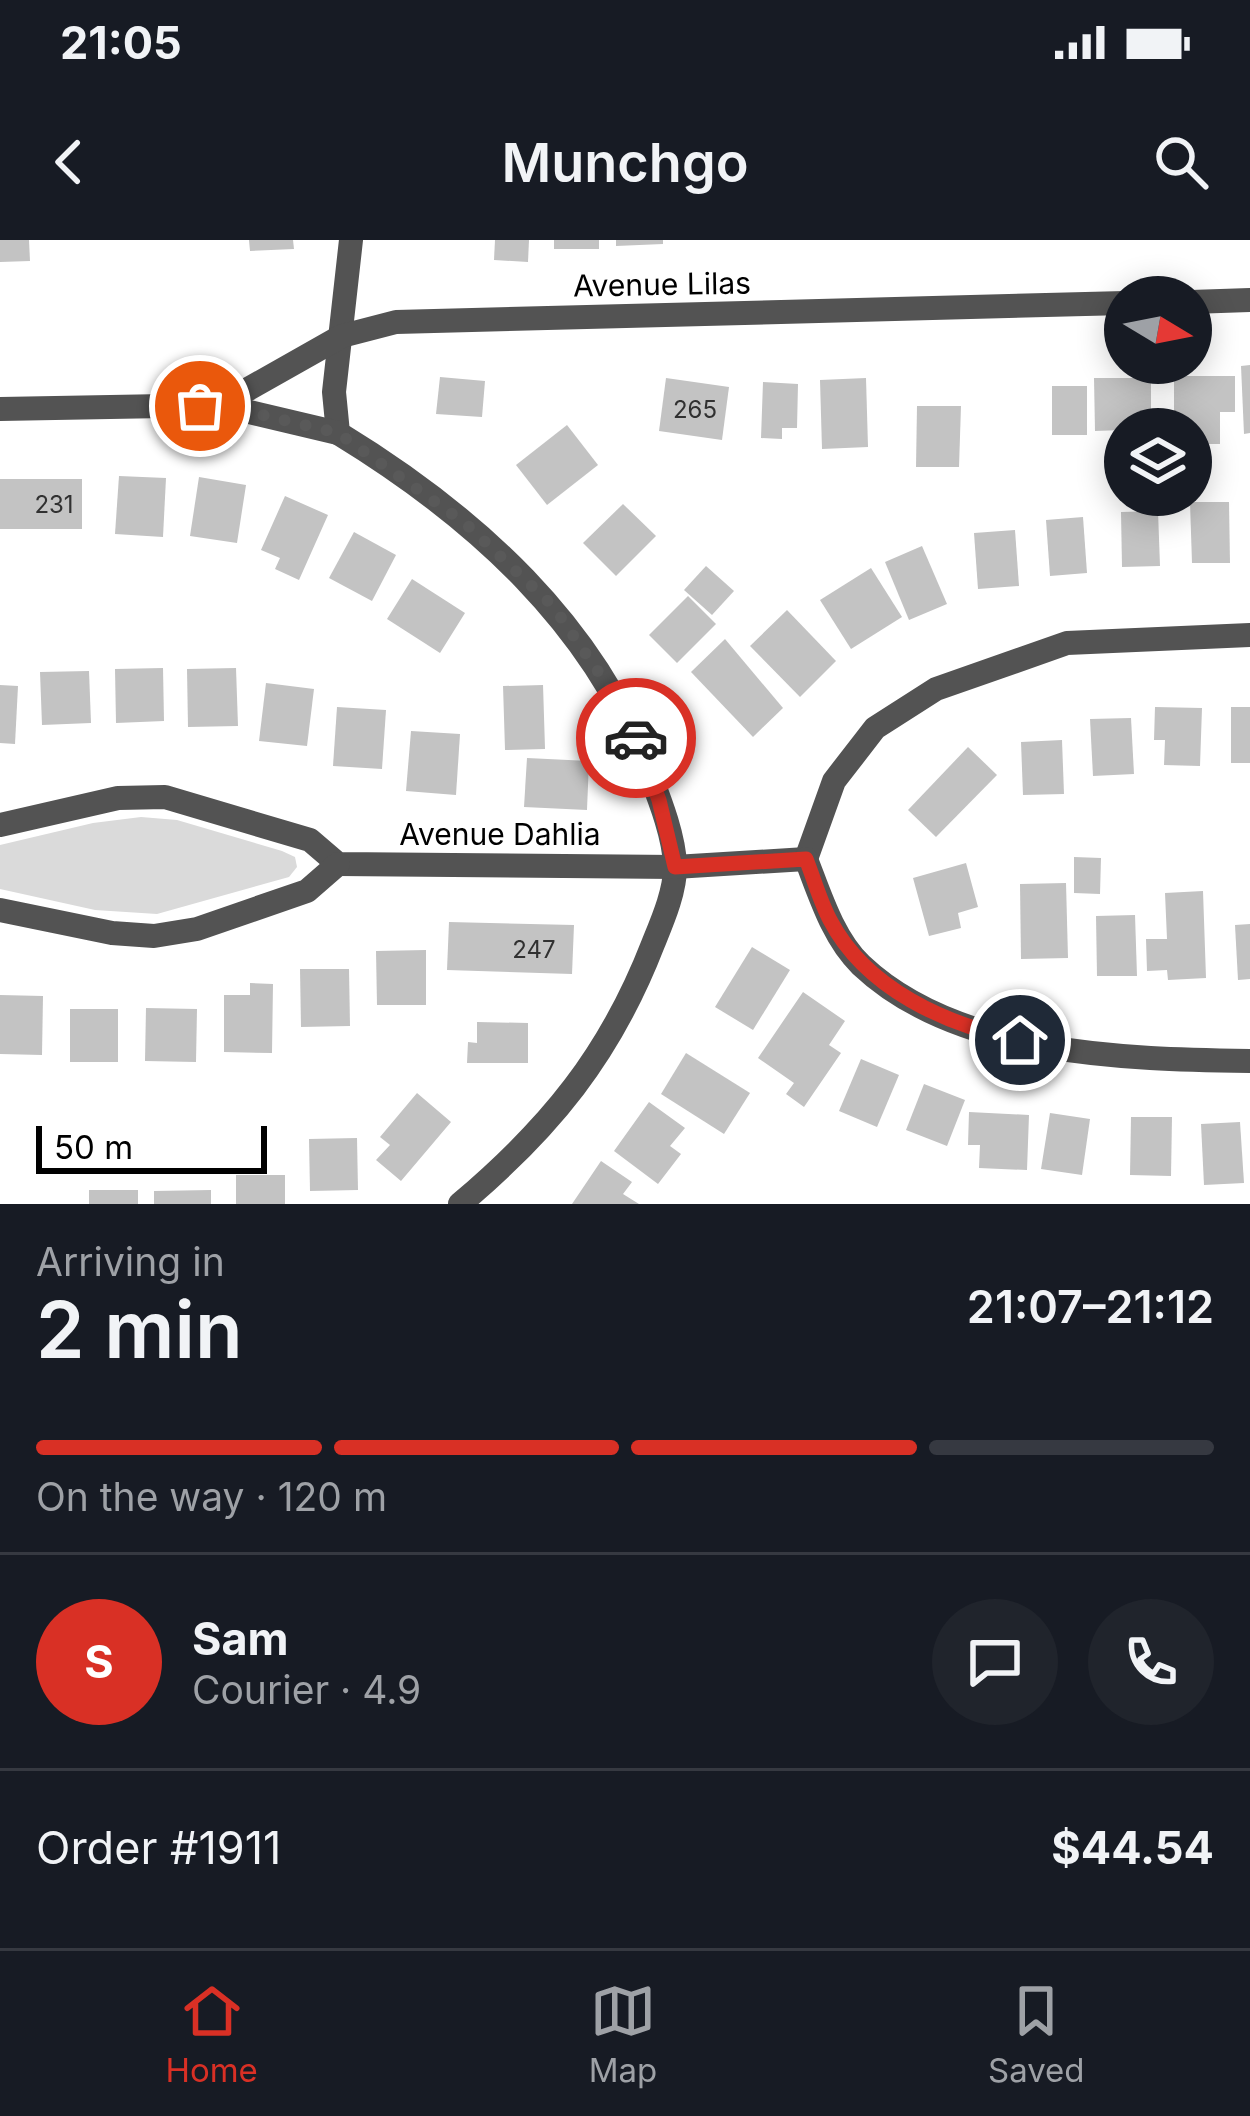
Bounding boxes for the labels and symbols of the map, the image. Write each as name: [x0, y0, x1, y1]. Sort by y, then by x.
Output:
street label: Avenue Lilas: [573, 264, 751, 304]
north arrow: [1104, 276, 1212, 384]
pin: [149, 355, 251, 457]
house number: 265: [673, 395, 717, 424]
house number: 231: [34, 490, 74, 519]
courier: [576, 678, 696, 798]
street label: Avenue Dahlia: [399, 816, 601, 852]
house number: 247: [512, 935, 556, 964]
pin: [969, 989, 1071, 1091]
scale bar: [36, 1120, 267, 1173]

